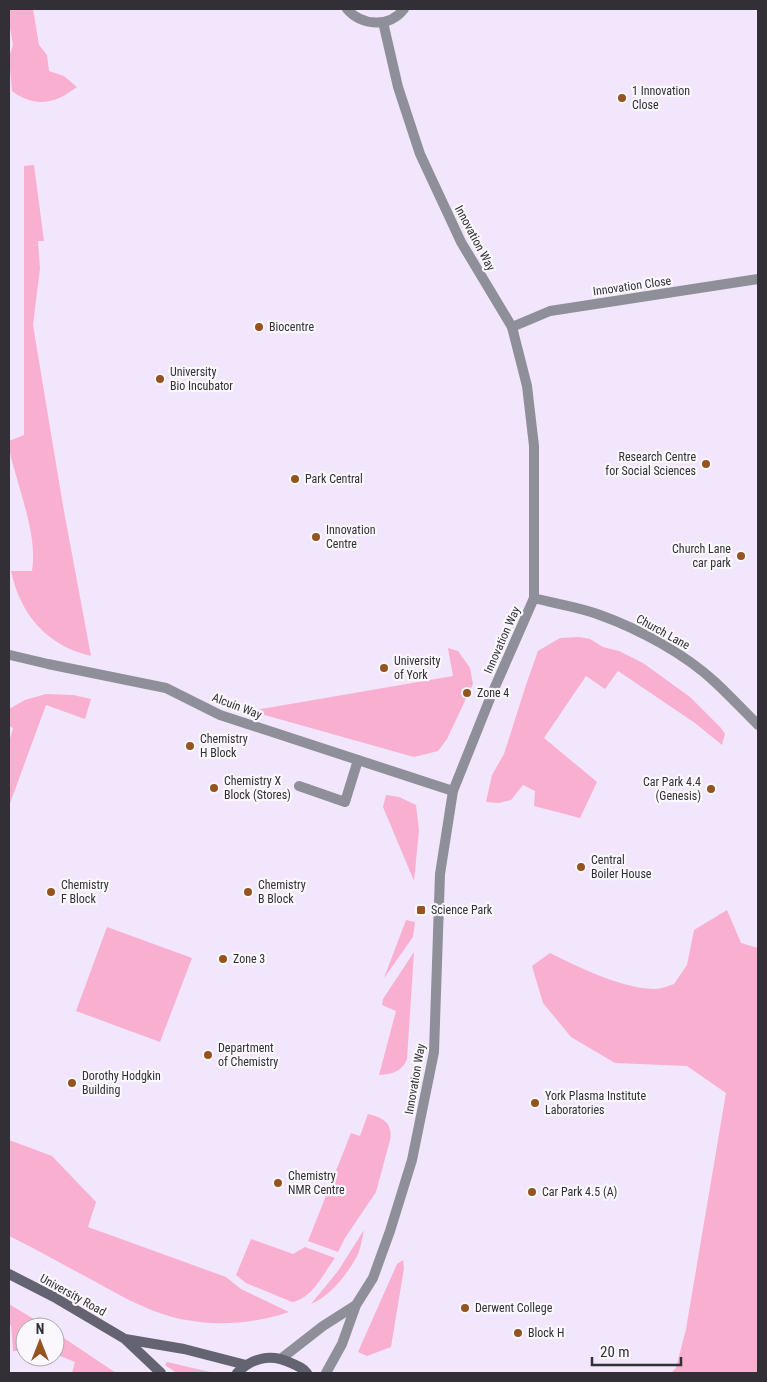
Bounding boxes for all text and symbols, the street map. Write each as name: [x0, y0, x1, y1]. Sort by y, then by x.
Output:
place label: 1 Innovation Close: [632, 84, 690, 112]
marker: 1 Innovation Close: [616, 92, 628, 104]
street label: Innovation Way: [452, 203, 498, 273]
street label: Innovation Close: [592, 274, 672, 298]
place label: Biocentre: [269, 320, 314, 334]
marker: Biocentre: [253, 321, 265, 333]
place label: University Bio Incubator: [170, 365, 233, 393]
marker: University Bio Incubator: [154, 373, 166, 385]
place label: Research Centre for Social Sciences: [605, 450, 696, 478]
marker: Research Centre for Social Sciences: [700, 458, 712, 470]
place label: Park Central: [305, 472, 363, 486]
marker: Park Central: [289, 473, 301, 485]
place label: Innovation Centre: [326, 523, 376, 551]
marker: Innovation Centre: [310, 531, 322, 543]
place label: Church Lane car park: [672, 542, 732, 570]
marker: Church Lane car park: [735, 550, 747, 562]
street label: Innovation Way: [481, 604, 523, 676]
street label: Church Lane: [634, 612, 692, 653]
place label: University of York: [394, 654, 440, 682]
marker: University of York: [378, 662, 390, 674]
place label: Zone 4: [477, 686, 509, 700]
marker: Zone 4: [461, 687, 473, 699]
street label: Alcuin Way: [210, 690, 264, 722]
place label: Chemistry H Block: [200, 732, 248, 760]
marker: Chemistry H Block: [184, 740, 196, 752]
place label: Chemistry X Block (Stores): [224, 774, 291, 802]
place label: Car Park 4.4 (Genesis): [643, 775, 701, 803]
marker: Chemistry X Block (Stores): [208, 782, 220, 794]
marker: Car Park 4.4 (Genesis): [705, 783, 717, 795]
place label: Central Boiler House: [591, 853, 652, 881]
marker: Central Boiler House: [575, 861, 587, 873]
place label: Chemistry F Block: [61, 878, 109, 906]
place label: Chemistry B Block: [258, 878, 306, 906]
marker: Chemistry F Block: [45, 886, 57, 898]
marker: Chemistry B Block: [242, 886, 254, 898]
place label: Science Park: [431, 903, 493, 917]
marker: Science Park: [415, 904, 427, 916]
place label: Zone 3: [233, 952, 265, 966]
marker: Zone 3: [217, 953, 229, 965]
place label: Department of Chemistry: [218, 1041, 278, 1069]
street label: Innovation Way: [402, 1042, 428, 1116]
marker: Department of Chemistry: [202, 1049, 214, 1061]
place label: Dorothy Hodgkin Building: [82, 1069, 161, 1097]
marker: Dorothy Hodgkin Building: [66, 1077, 78, 1089]
place label: York Plasma Institute Laboratories: [545, 1089, 646, 1117]
marker: York Plasma Institute Laboratories: [529, 1097, 541, 1109]
place label: Chemistry NMR Centre: [288, 1169, 345, 1197]
marker: Chemistry NMR Centre: [272, 1177, 284, 1189]
place label: Car Park 4.5 (A): [542, 1185, 617, 1199]
marker: Car Park 4.5 (A): [526, 1186, 538, 1198]
street label: University Road: [38, 1271, 108, 1319]
place label: Derwent College: [475, 1301, 553, 1315]
marker: Derwent College: [459, 1302, 471, 1314]
north arrow: [15, 1317, 65, 1367]
text: N: [36, 1321, 44, 1337]
place label: Block H: [528, 1326, 564, 1340]
marker: Block H: [512, 1327, 524, 1339]
scale bar: [592, 1334, 681, 1366]
text: 20 m: [600, 1343, 630, 1361]

